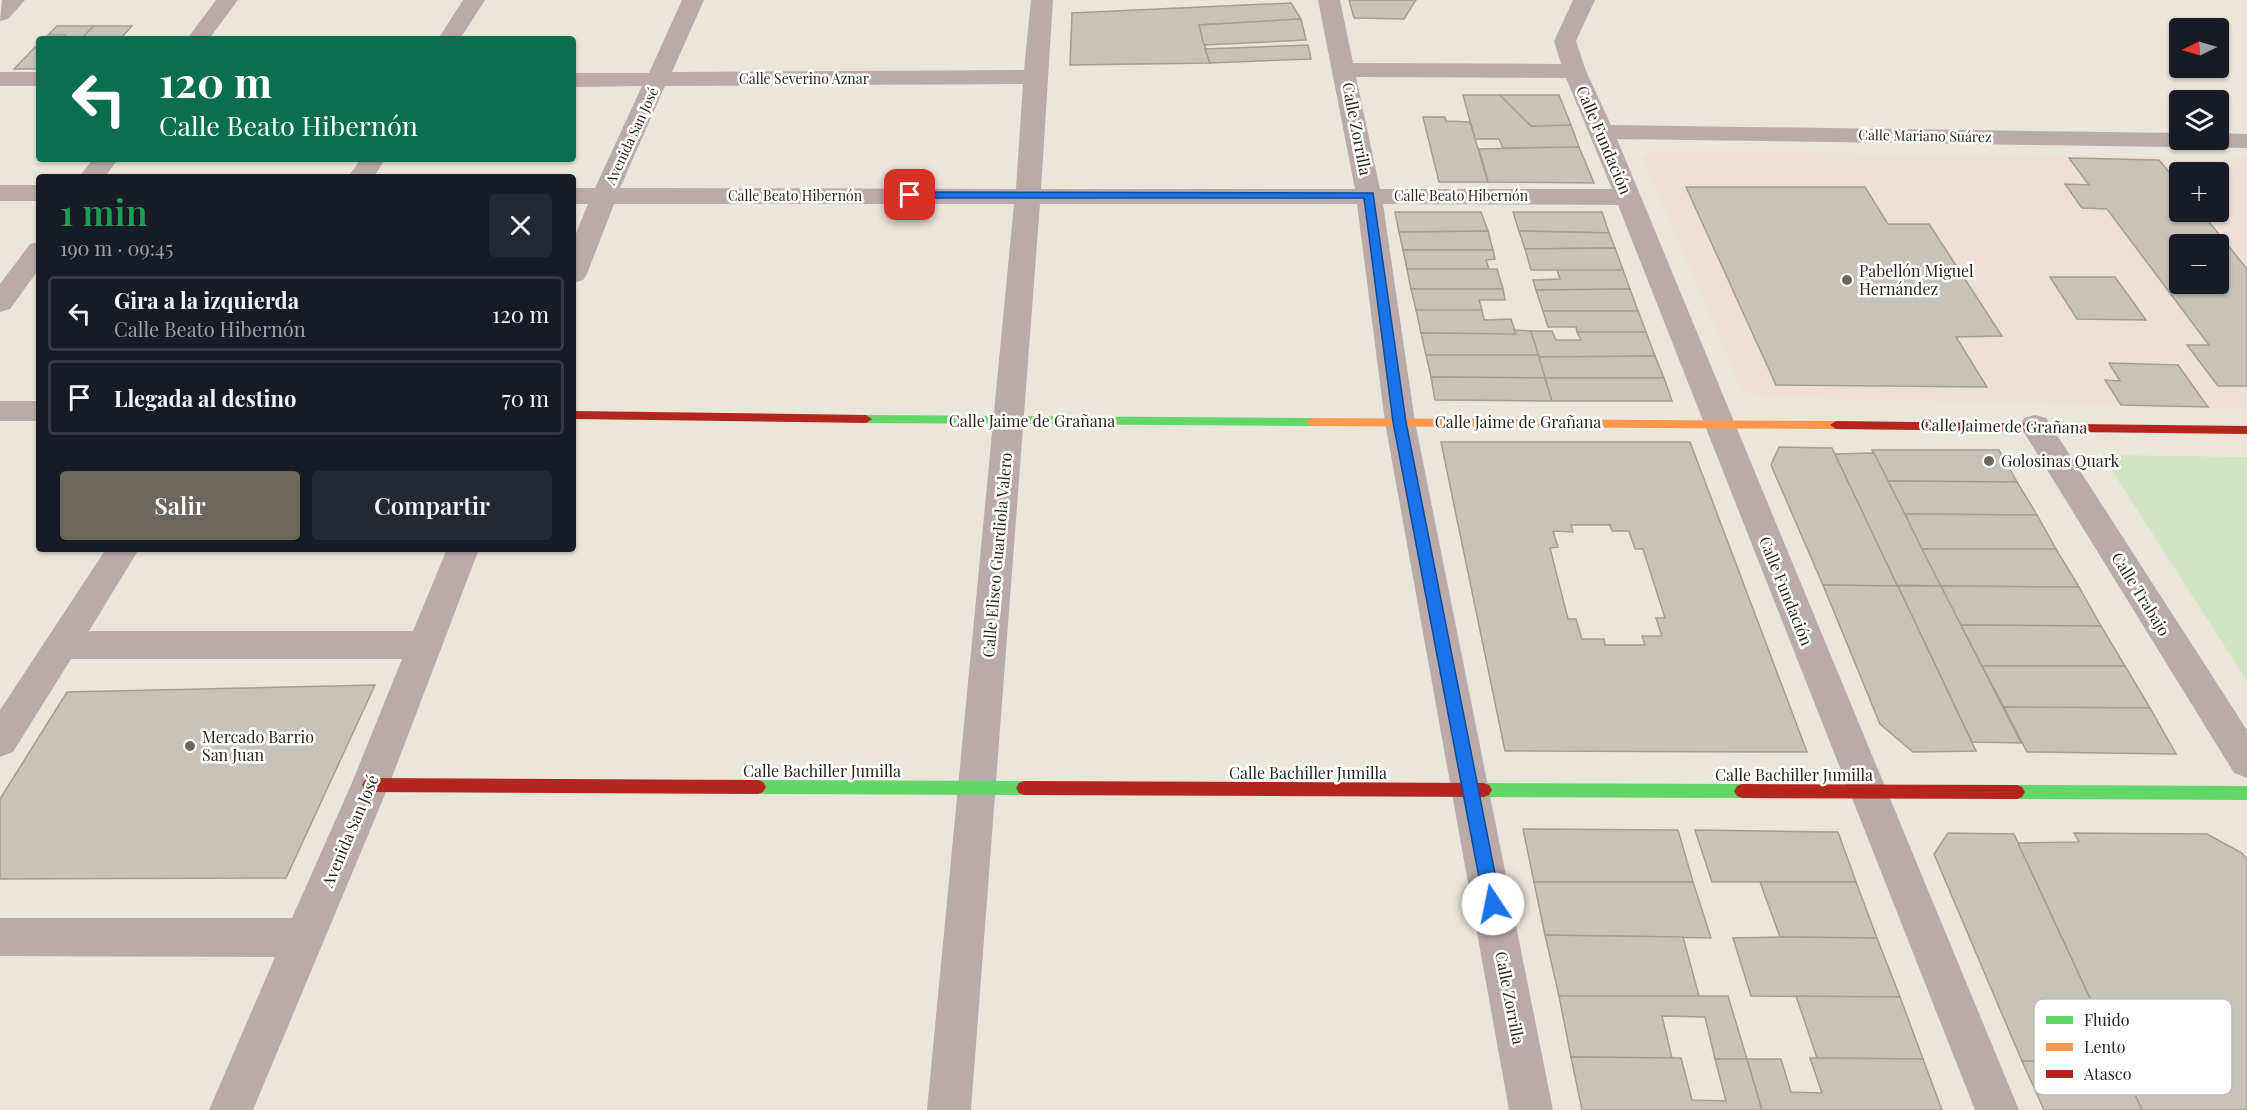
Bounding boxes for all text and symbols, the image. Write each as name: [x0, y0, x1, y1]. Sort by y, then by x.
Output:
north arrow: [2169, 18, 2229, 78]
map controls: [2169, 18, 2229, 294]
text: 120 m: [159, 53, 272, 109]
icon: left: [60, 60, 138, 138]
street label: Calle Severino Aznar: [739, 69, 870, 88]
street label: Calle Zorrilla: [1338, 81, 1377, 177]
street label: Calle Fundación: [1572, 82, 1637, 198]
street label: Avenida San José: [600, 84, 662, 188]
button: layers: [2169, 90, 2229, 150]
text: Calle Beato Hibernón: [159, 107, 418, 143]
street label: Calle Mariano Suárez: [1858, 125, 1992, 146]
button: +: [2169, 162, 2229, 222]
pin: [884, 169, 935, 220]
icon: arrive: [893, 178, 926, 211]
street label: Calle Beato Hibernón: [728, 186, 863, 205]
street label: Calle Beato Hibernón: [1394, 186, 1529, 205]
text: 1 min: [60, 187, 148, 235]
button: close: [489, 194, 552, 257]
text: 190 m · 09:45: [60, 234, 173, 261]
button: −: [2169, 234, 2229, 294]
place label: Pabellón Miguel Hernández: [1859, 260, 1974, 299]
marker: Pabellón Miguel Hernández: [1840, 273, 1854, 287]
text: Gira a la izquierda: [114, 285, 299, 315]
icon: left: [63, 297, 96, 330]
text: 120 m: [492, 299, 549, 329]
text: Calle Beato Hibernón: [114, 315, 306, 342]
icon: arrive: [63, 381, 96, 414]
text: Llegada al destino: [114, 383, 296, 413]
text: 70 m: [502, 383, 549, 413]
street label: Calle Jaime de Grañana: [949, 410, 1115, 431]
street label: Calle Jaime de Grañana: [1435, 411, 1601, 432]
street label: Calle Jaime de Grañana: [1921, 414, 2088, 437]
place label: Golosinas Quark: [2001, 450, 2119, 471]
street label: Calle Eliseo Guardiola Valero: [977, 451, 1016, 658]
marker: Golosinas Quark: [1982, 454, 1996, 468]
button: Salir: [60, 471, 300, 540]
button: Compartir: [312, 471, 552, 540]
street label: Calle Fundación: [1755, 533, 1818, 649]
street label: Calle Trabajo: [2107, 548, 2176, 640]
place label: Mercado Barrio San Juan: [202, 726, 314, 765]
marker: Mercado Barrio San Juan: [183, 739, 197, 753]
street label: Calle Bachiller Jumilla: [743, 760, 901, 781]
street label: Calle Bachiller Jumilla: [1229, 762, 1387, 783]
street label: Calle Bachiller Jumilla: [1715, 764, 1873, 785]
street label: Avenida San José: [316, 771, 383, 891]
position arrow: [1461, 872, 1525, 936]
street label: Calle Zorrilla: [1491, 950, 1530, 1046]
legend: [2034, 999, 2232, 1095]
text: Fluido: [2084, 1009, 2130, 1030]
text: Lento: [2084, 1036, 2126, 1057]
text: Atasco: [2083, 1063, 2132, 1084]

